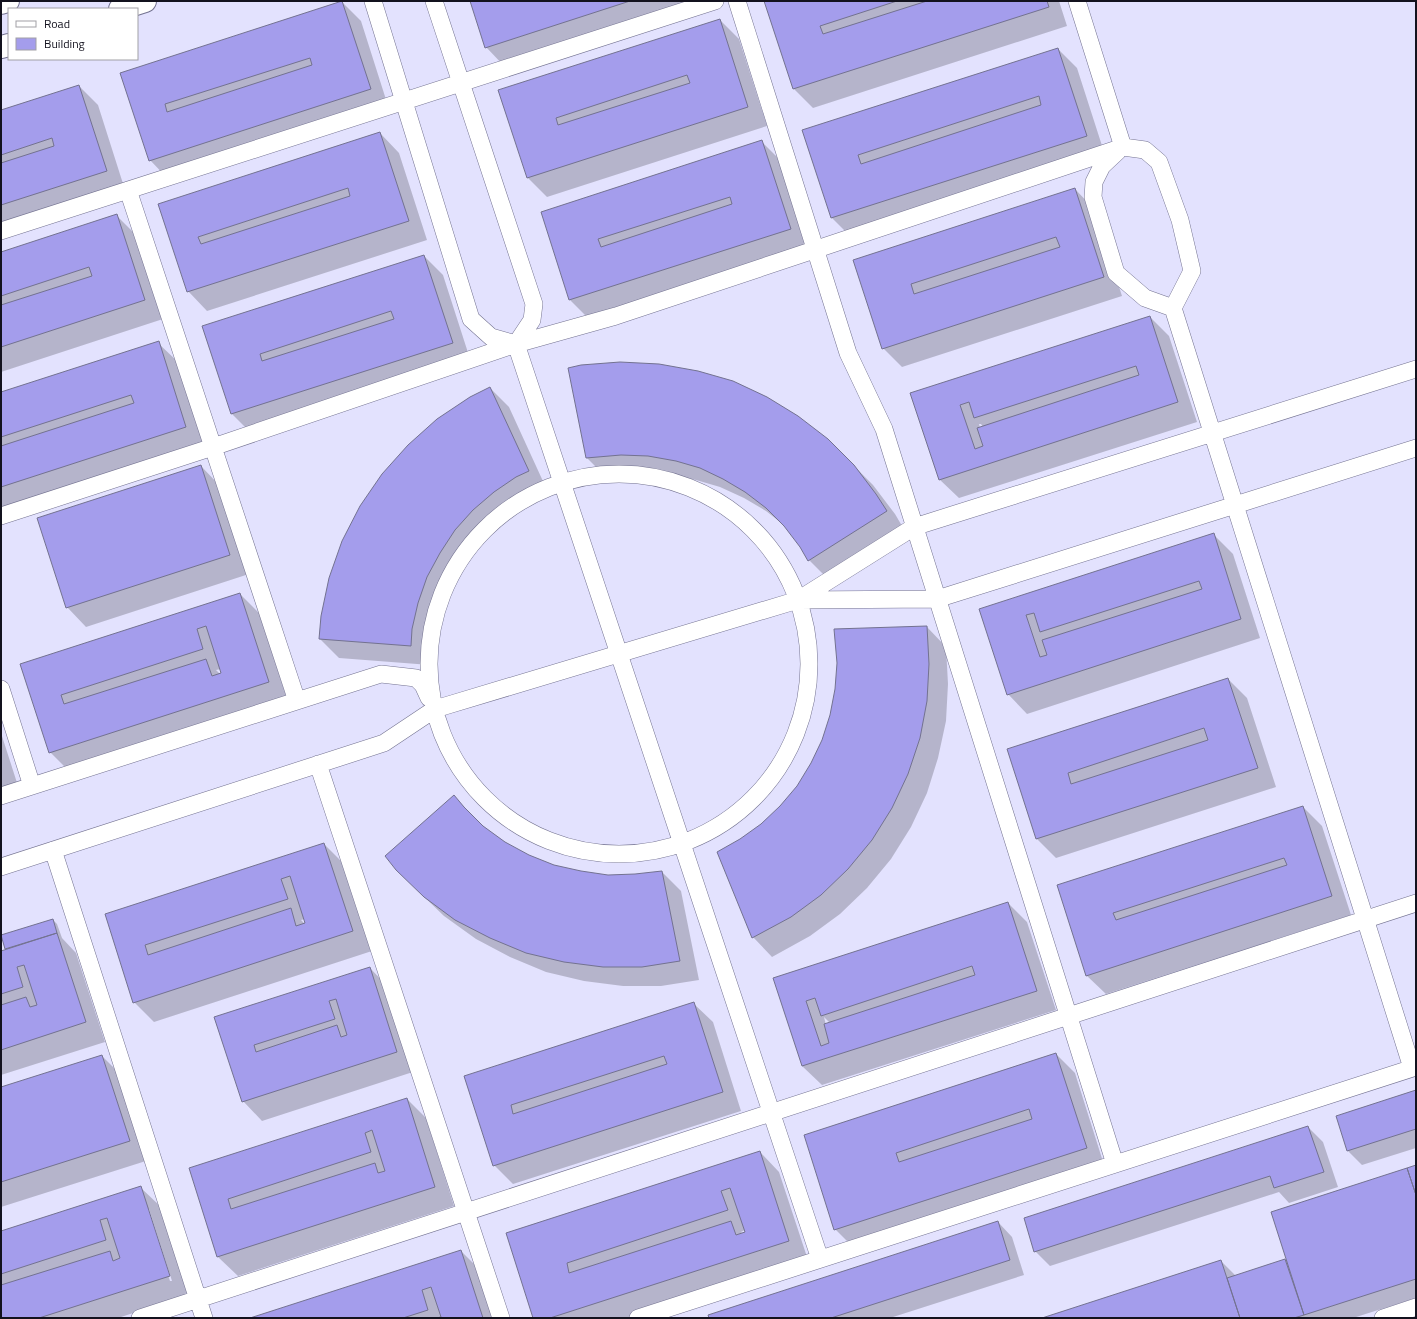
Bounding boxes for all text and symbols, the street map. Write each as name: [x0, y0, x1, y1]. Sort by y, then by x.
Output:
legend: [8, 8, 138, 60]
text: Road: [44, 14, 70, 33]
text: Building: [44, 34, 85, 53]

